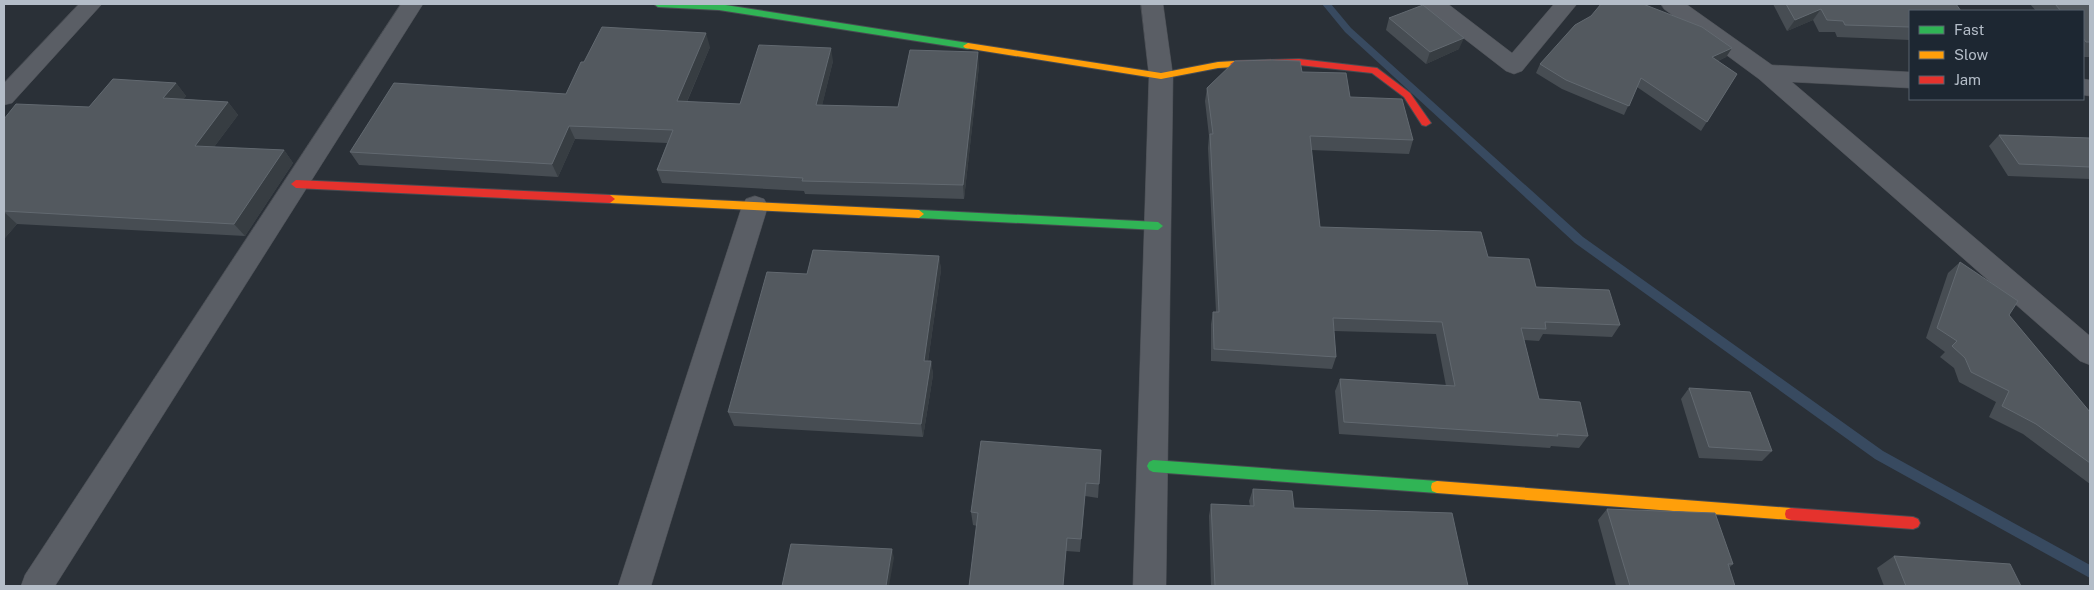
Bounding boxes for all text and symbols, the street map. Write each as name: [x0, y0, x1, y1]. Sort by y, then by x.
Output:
legend: [1909, 10, 2084, 100]
text: Fast: [1954, 21, 1984, 38]
text: Slow: [1954, 46, 1989, 63]
text: Jam: [1954, 71, 1981, 88]

